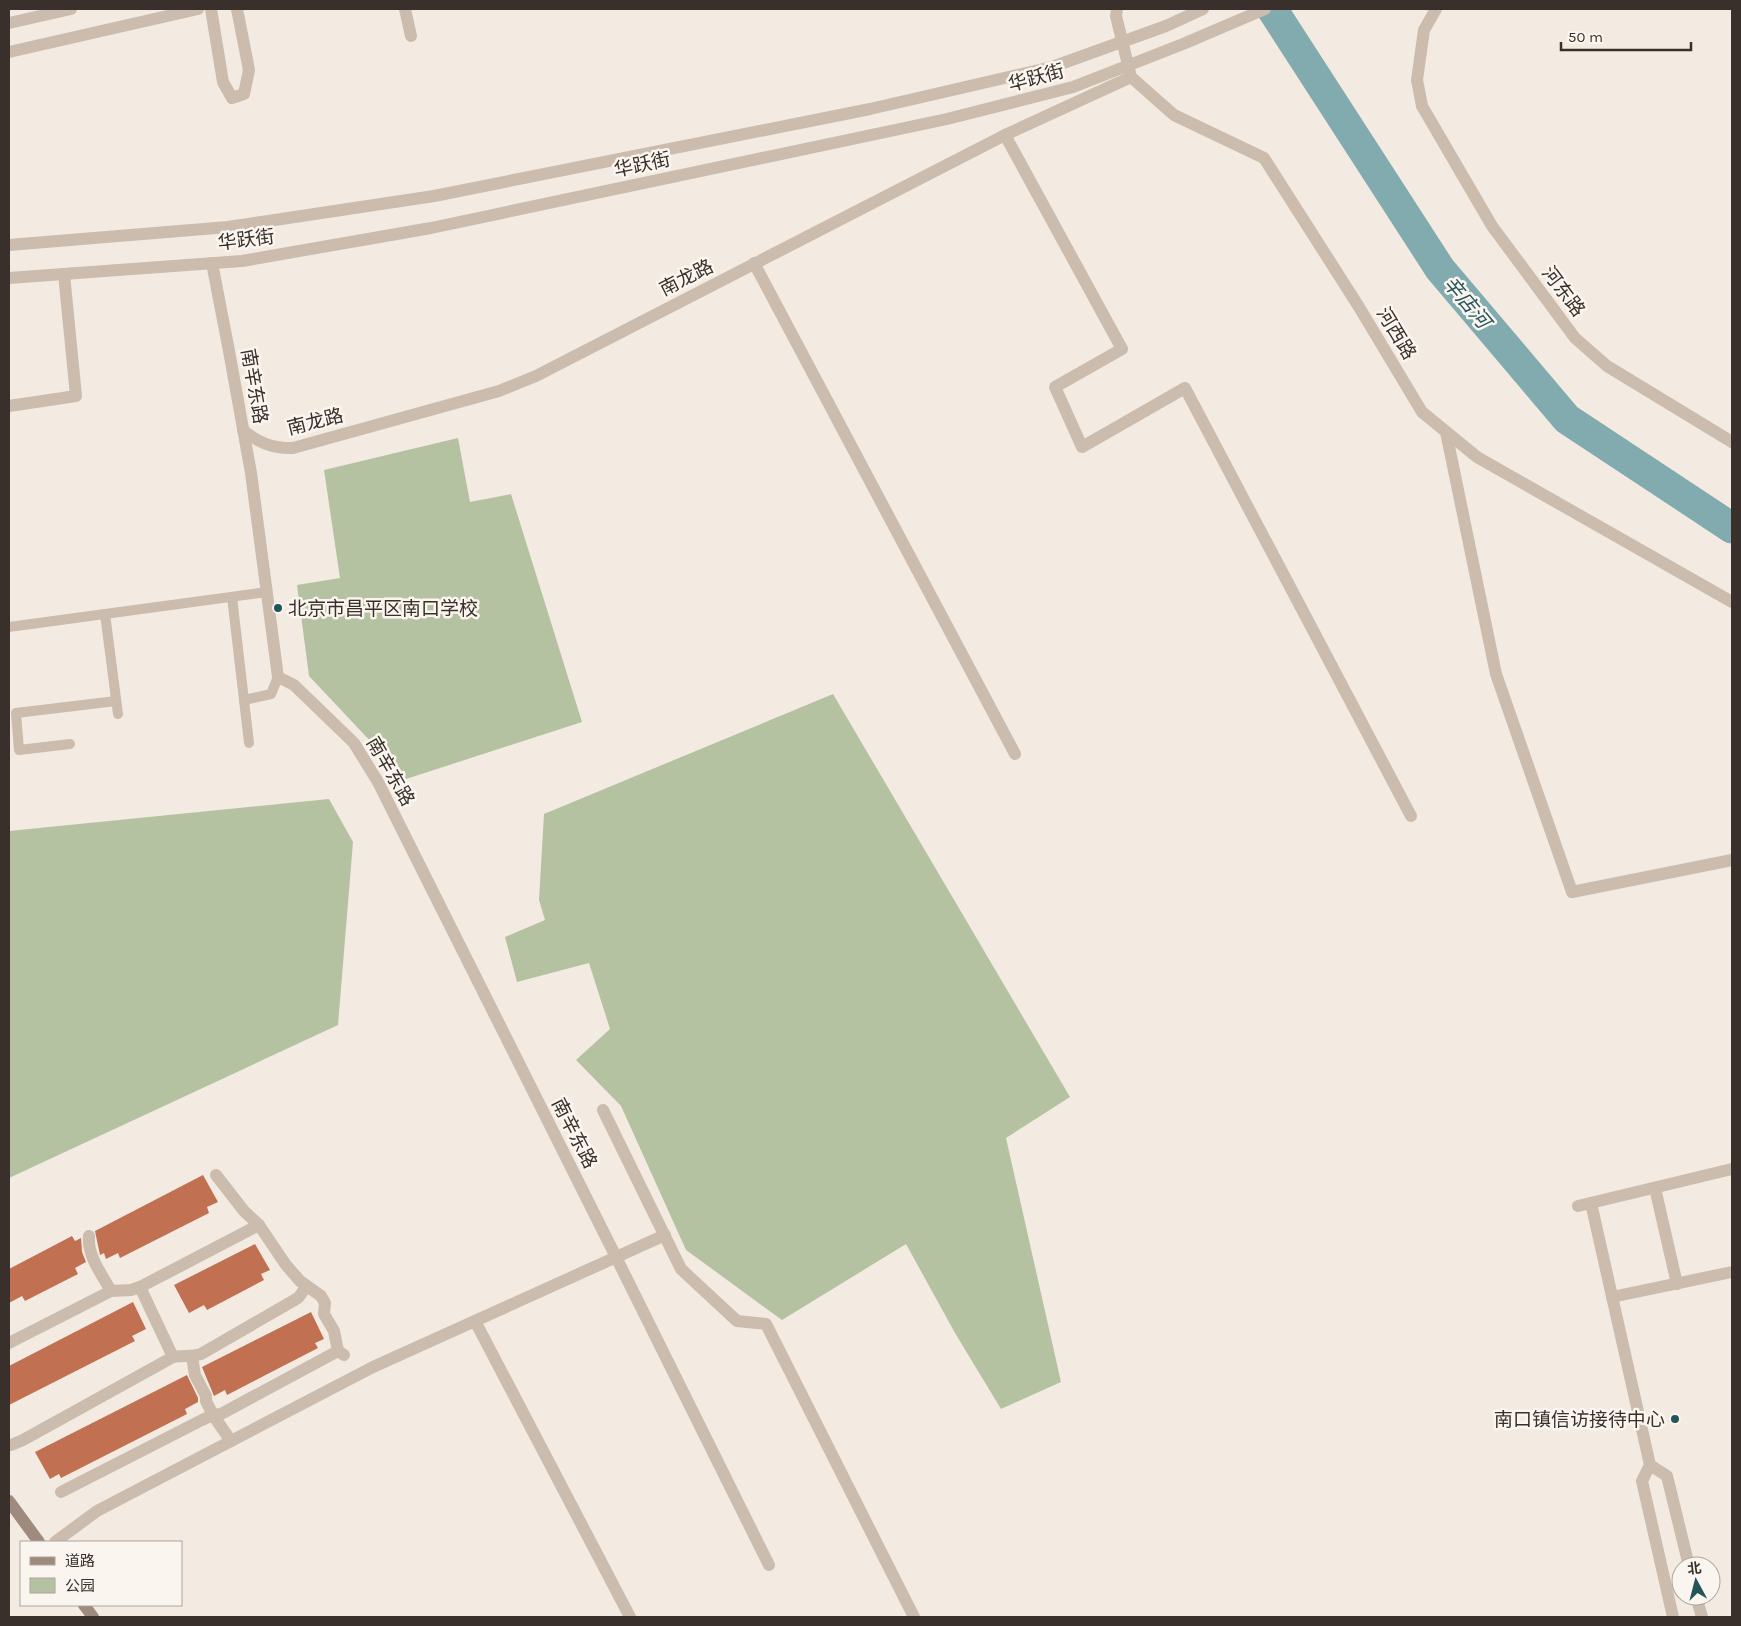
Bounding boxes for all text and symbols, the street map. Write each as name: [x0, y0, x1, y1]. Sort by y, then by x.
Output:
scale bar: [1561, 20, 1691, 52]
text: 50 m: [1568, 28, 1603, 46]
street label: 华跃街: [1006, 60, 1067, 96]
street label: 华跃街: [612, 148, 672, 182]
street label: 华跃街: [216, 226, 276, 254]
street label: 南龙路: [656, 255, 717, 301]
street label: 河东路: [1537, 262, 1589, 321]
water label: 辛店河: [1439, 272, 1497, 336]
street label: 河西路: [1372, 303, 1420, 364]
street label: 南辛东路: [237, 347, 271, 426]
street label: 南龙路: [285, 404, 346, 440]
place label: 北京市昌平区南口学校: [288, 598, 478, 620]
marker: 北京市昌平区南口学校: [272, 602, 284, 614]
street label: 南辛东路: [362, 733, 419, 810]
street label: 南辛东路: [547, 1095, 601, 1172]
place label: 南口镇信访接待中心: [1494, 1409, 1665, 1431]
marker: 南口镇信访接待中心: [1669, 1413, 1681, 1425]
legend: [20, 1541, 182, 1606]
text: 道路: [65, 1552, 95, 1570]
north arrow: [1671, 1556, 1721, 1606]
text: 北: [1686, 1559, 1702, 1578]
text: 公园: [65, 1577, 95, 1595]

